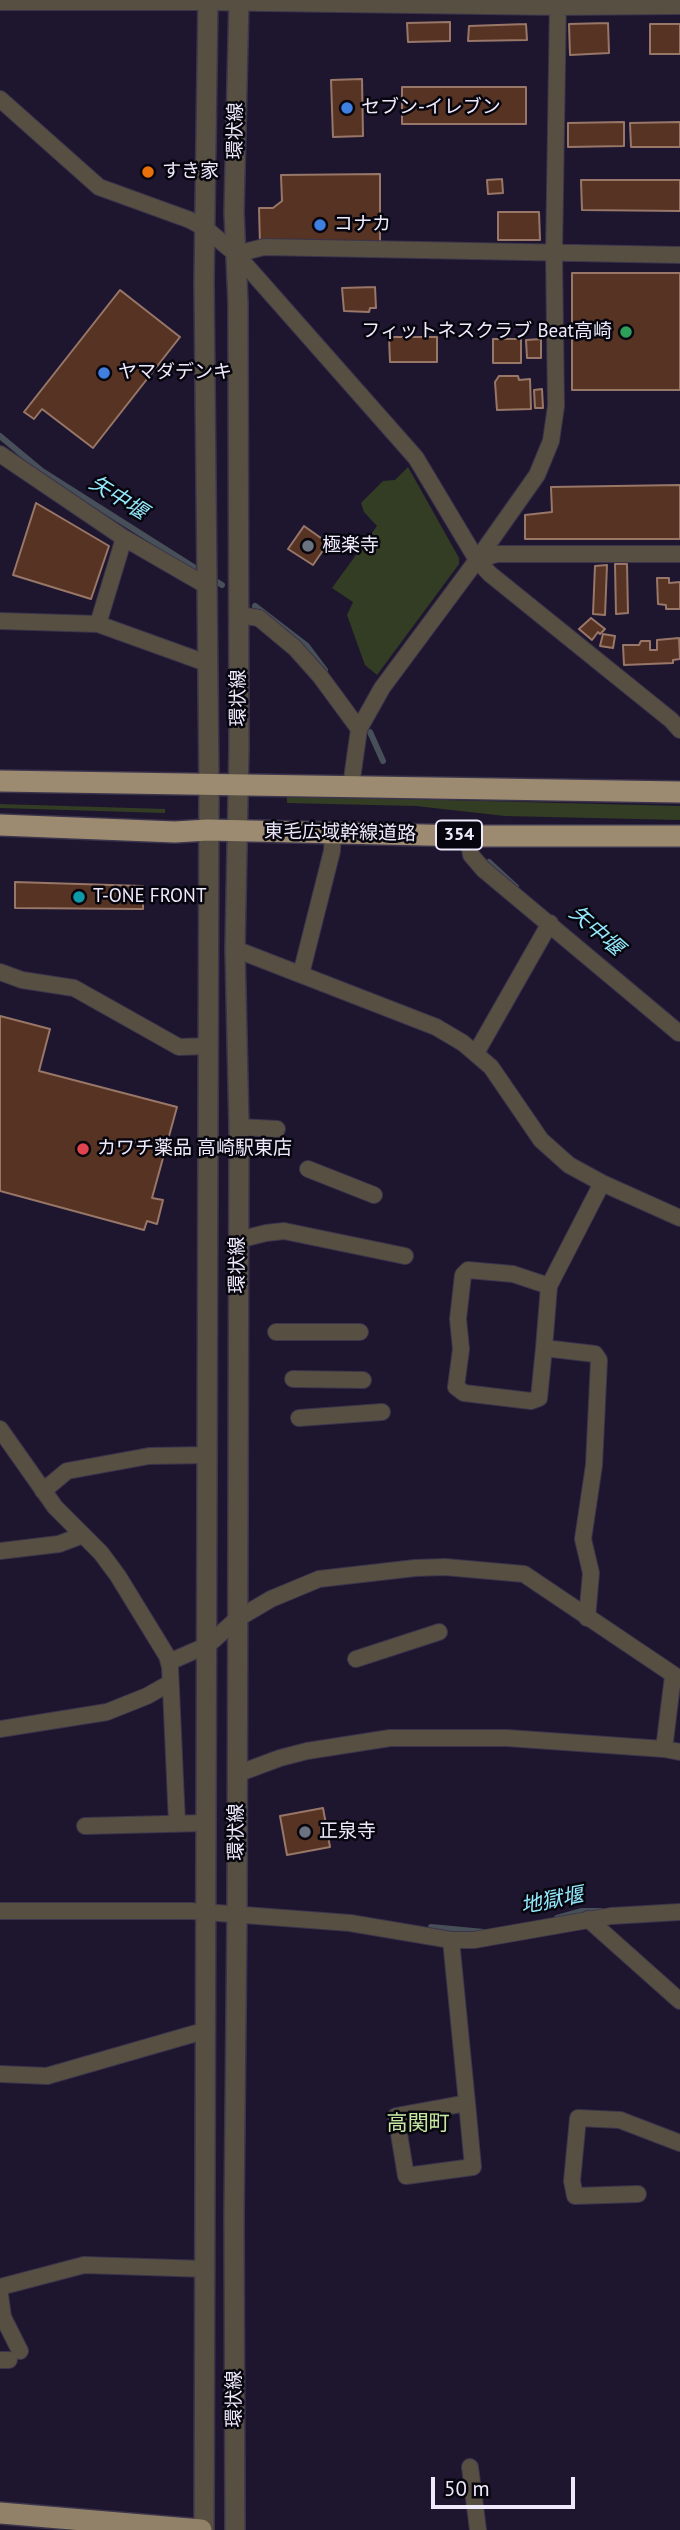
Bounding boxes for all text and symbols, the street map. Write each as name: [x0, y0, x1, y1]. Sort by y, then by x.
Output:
place label: セブン-イレブン: [361, 97, 501, 119]
marker: セブン-イレブン: [339, 100, 355, 116]
street label: 環状線: [224, 102, 248, 160]
place label: すき家: [162, 161, 219, 183]
marker: すき家: [140, 164, 156, 180]
place label: コナカ: [334, 214, 391, 236]
marker: コナカ: [312, 217, 328, 233]
place label: フィットネスクラブ Beat高崎: [361, 321, 612, 343]
marker: フィットネスクラブ Beat高崎: [618, 324, 634, 340]
place label: ヤマダデンキ: [118, 362, 232, 384]
marker: ヤマダデンキ: [96, 365, 112, 381]
water label: 矢中堰: [85, 471, 151, 525]
place label: 極楽寺: [322, 535, 379, 557]
marker: 極楽寺: [300, 538, 316, 554]
street label: 環状線: [228, 670, 250, 726]
street label: 東毛広域幹線道路: [264, 820, 416, 846]
road number: 354: [436, 820, 482, 850]
place label: T-ONE FRONT: [93, 886, 206, 908]
marker: T-ONE FRONT: [71, 889, 87, 905]
water label: 矢中堰: [564, 901, 628, 961]
place label: カワチ薬品 高崎駅東店: [97, 1138, 292, 1160]
marker: カワチ薬品 高崎駅東店: [75, 1141, 91, 1157]
street label: 環状線: [227, 1237, 249, 1293]
street label: 環状線: [226, 1804, 248, 1860]
place label: 正泉寺: [319, 1821, 376, 1843]
marker: 正泉寺: [297, 1824, 313, 1840]
water label: 地獄堰: [519, 1883, 585, 1919]
district label: 高関町: [387, 2111, 449, 2137]
street label: 環状線: [224, 2371, 246, 2427]
scale bar: [435, 2464, 578, 2508]
text: 50 m: [444, 2475, 490, 2502]

